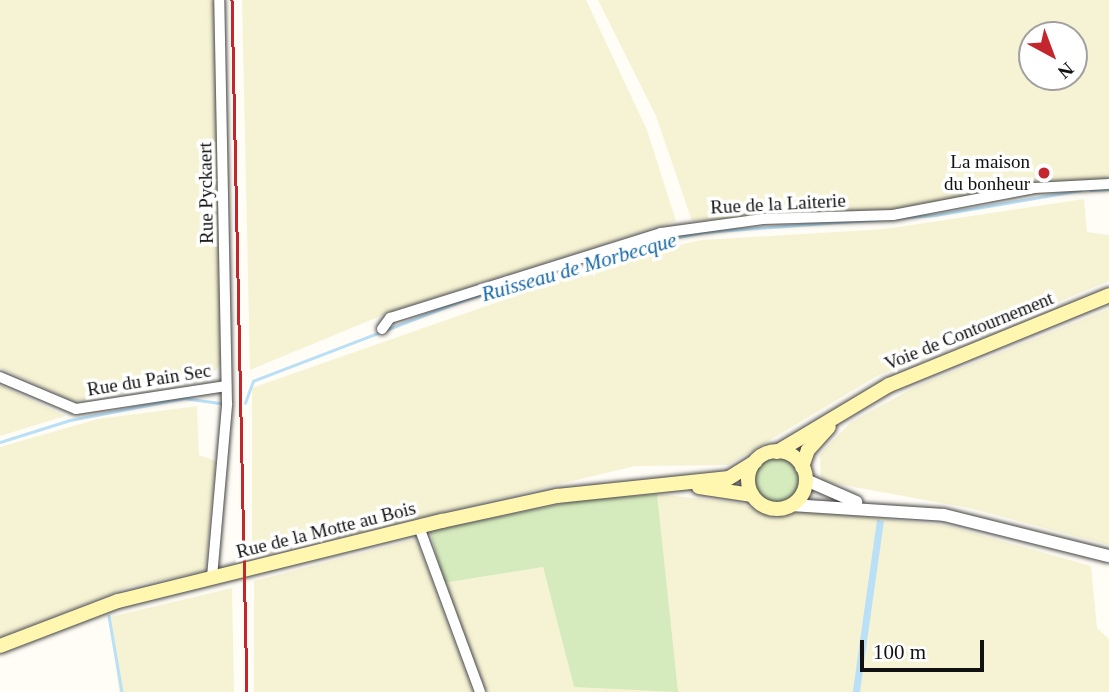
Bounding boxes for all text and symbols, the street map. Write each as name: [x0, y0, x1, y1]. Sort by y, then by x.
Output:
north arrow: [1018, 21, 1088, 91]
text: N: [1054, 58, 1078, 83]
street label: Rue Pyckaert: [194, 142, 218, 244]
place label: La maison du bonheur: [944, 151, 1030, 195]
marker: La maison du bonheur: [1036, 165, 1052, 181]
street label: Rue de la Laiterie: [710, 189, 846, 219]
water label: Ruisseau de Morbecque: [479, 227, 679, 307]
street label: Voie de Contournement: [881, 287, 1057, 375]
street label: Rue du Pain Sec: [85, 359, 213, 401]
street label: Rue de la Motte au Bois: [234, 497, 418, 563]
scale bar: [864, 626, 988, 670]
text: 100 m: [873, 640, 926, 664]

